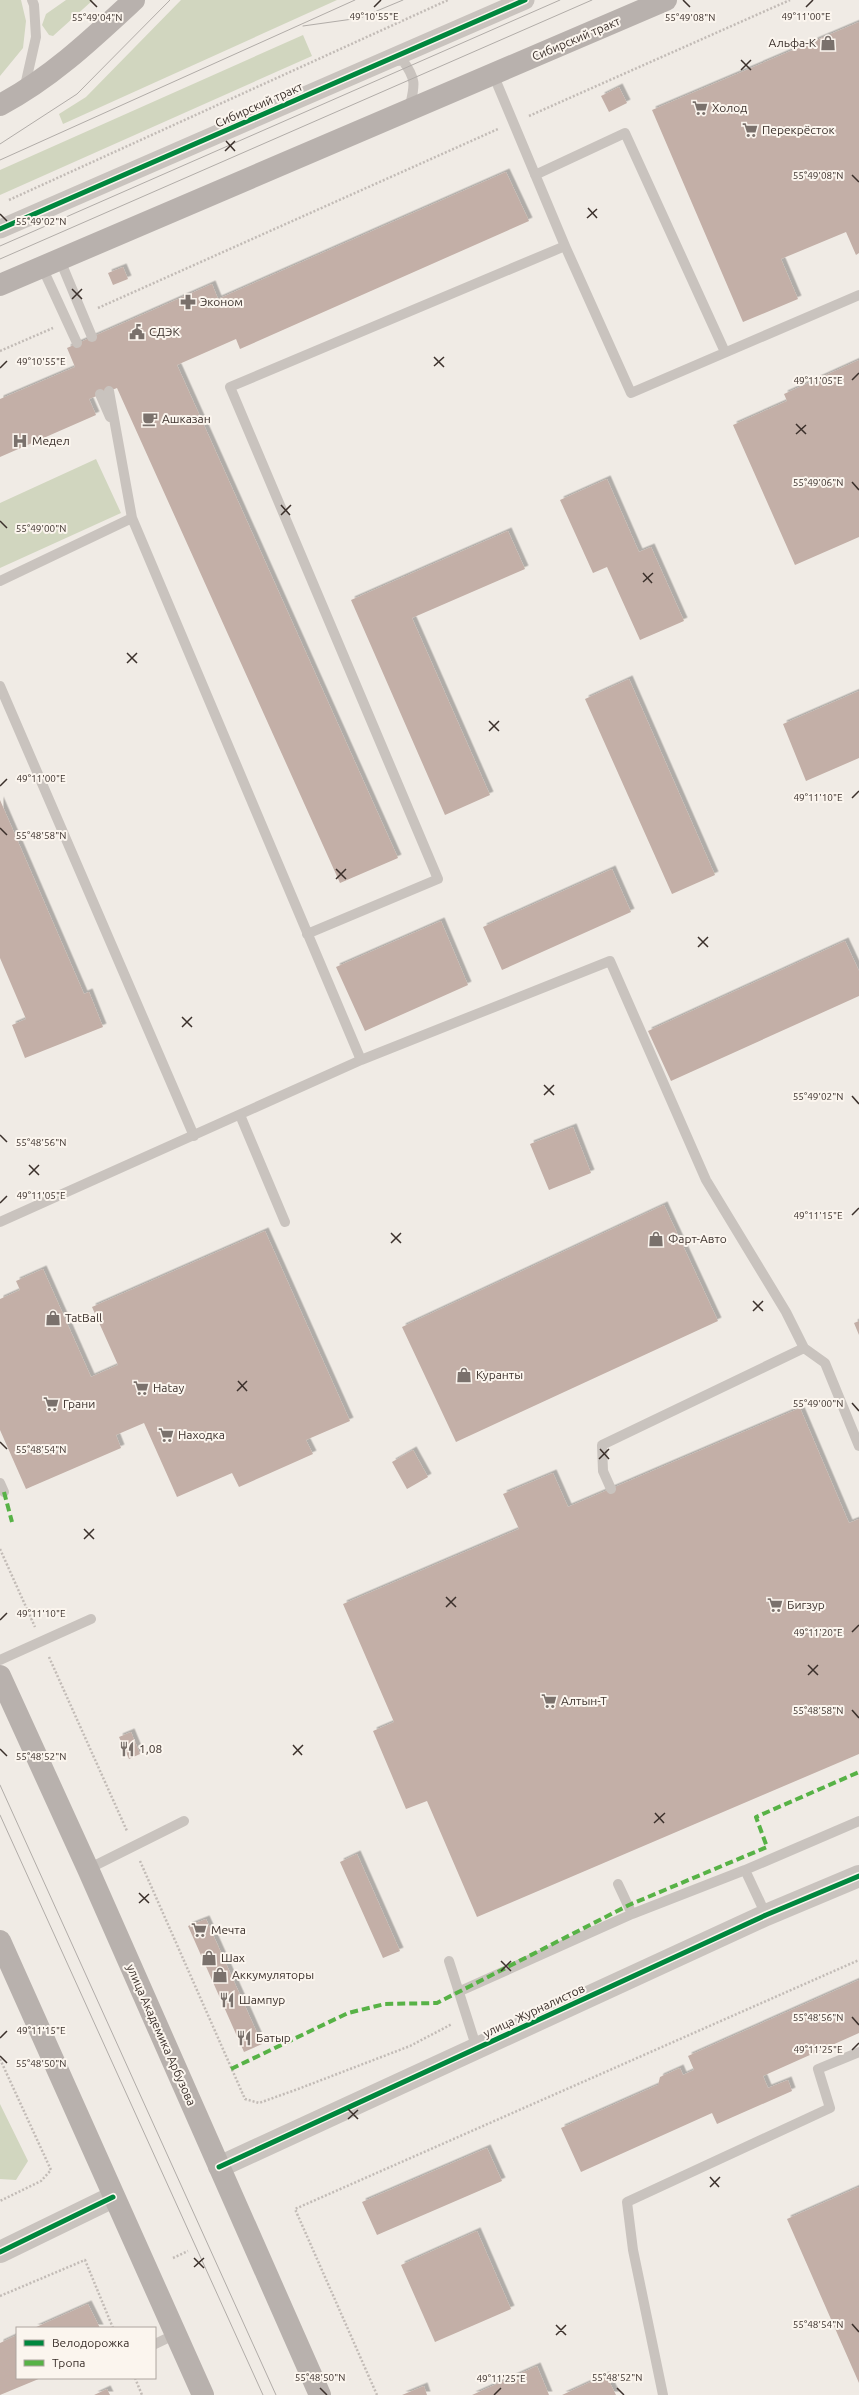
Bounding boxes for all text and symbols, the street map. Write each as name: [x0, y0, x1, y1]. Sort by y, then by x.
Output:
text: 49°10'55"E: [349, 11, 399, 22]
text: 49°11'00"E: [781, 11, 831, 22]
text: 55°49'04"N: [72, 12, 122, 23]
text: 55°49'08"N: [665, 12, 715, 23]
street label: Сибирский тракт: [530, 14, 622, 63]
shop icon: Альфа-К: [819, 34, 837, 52]
place label: Альфа-К: [769, 36, 817, 49]
street label: Сибирский тракт: [213, 79, 305, 130]
supermarket icon: Холод: [691, 99, 709, 117]
place label: Холод: [712, 101, 747, 114]
supermarket icon: Перекрёсток: [741, 121, 759, 139]
place label: Перекрёсток: [762, 123, 835, 136]
text: 55°49'08"N: [793, 170, 843, 181]
text: 55°49'02"N: [16, 216, 66, 227]
pharmacy icon: Эконом: [179, 293, 197, 311]
place label: Эконом: [200, 295, 243, 308]
public building icon: СДЭК: [128, 323, 146, 341]
place label: СДЭК: [149, 325, 180, 338]
text: 49°10'55"E: [16, 356, 66, 367]
text: 49°11'05"E: [793, 375, 843, 386]
cafe icon: Ашказан: [141, 410, 159, 428]
place label: Ашказан: [162, 412, 211, 425]
hospital icon: Медел: [11, 432, 29, 450]
place label: Медел: [32, 434, 70, 447]
text: 55°49'06"N: [793, 477, 843, 488]
text: 55°49'00"N: [16, 523, 66, 534]
text: 49°11'00"E: [16, 773, 66, 784]
text: 49°11'10"E: [793, 792, 843, 803]
text: 55°48'58"N: [16, 830, 66, 841]
text: 55°49'02"N: [793, 1091, 843, 1102]
text: 55°48'56"N: [16, 1137, 66, 1148]
text: 49°11'05"E: [16, 1190, 66, 1201]
text: 49°11'15"E: [793, 1210, 843, 1221]
shop icon: Фарт-Авто: [647, 1230, 665, 1248]
place label: Фарт-Авто: [668, 1232, 727, 1245]
shop icon: TatBall: [44, 1309, 62, 1327]
place label: TatBall: [65, 1311, 102, 1324]
shop icon: Куранты: [455, 1366, 473, 1384]
place label: Куранты: [476, 1368, 523, 1381]
supermarket icon: Hatay: [132, 1379, 150, 1397]
place label: Hatay: [153, 1381, 184, 1394]
supermarket icon: Грани: [42, 1395, 60, 1413]
place label: Грани: [63, 1397, 95, 1410]
text: 55°49'00"N: [793, 1398, 843, 1409]
supermarket icon: Находка: [157, 1426, 175, 1444]
place label: Находка: [178, 1428, 225, 1441]
text: 55°48'54"N: [16, 1444, 66, 1455]
supermarket icon: Бигзур: [766, 1596, 784, 1614]
place label: Бигзур: [787, 1598, 825, 1611]
text: 49°11'10"E: [16, 1608, 66, 1619]
text: 49°11'20"E: [793, 1627, 843, 1638]
supermarket icon: Алтын-Т: [540, 1692, 558, 1710]
place label: Алтын-Т: [561, 1694, 607, 1707]
text: 55°48'58"N: [793, 1705, 843, 1716]
restaurant icon: 1,08: [118, 1740, 136, 1758]
place label: 1,08: [139, 1742, 162, 1755]
text: 55°48'52"N: [16, 1751, 66, 1762]
supermarket icon: Мечта: [190, 1921, 208, 1939]
place label: Мечта: [211, 1923, 246, 1936]
shop icon: Шах: [200, 1949, 218, 1967]
place label: Шах: [221, 1951, 245, 1964]
street label: улица Академика Арбузова: [124, 1962, 199, 2108]
shop icon: Аккумуляторы: [211, 1966, 229, 1984]
place label: Аккумуляторы: [232, 1968, 314, 1981]
street label: улица Журналистов: [481, 1981, 587, 2040]
restaurant icon: Шампур: [218, 1991, 236, 2009]
place label: Шампур: [239, 1993, 285, 2006]
text: 55°48'56"N: [793, 2012, 843, 2023]
text: 49°11'15"E: [16, 2025, 66, 2036]
restaurant icon: Батыр: [235, 2029, 253, 2047]
place label: Батыр: [256, 2031, 291, 2044]
text: 49°11'25"E: [793, 2044, 843, 2055]
text: 55°48'50"N: [16, 2058, 66, 2069]
text: 55°48'54"N: [793, 2319, 843, 2330]
legend: [16, 2327, 156, 2379]
text: Велодорожка: [52, 2336, 129, 2349]
text: Тропа: [52, 2356, 85, 2369]
text: 55°48'50"N: [295, 2372, 345, 2383]
text: 55°48'52"N: [592, 2372, 642, 2383]
text: 49°11'25"E: [476, 2373, 526, 2384]

